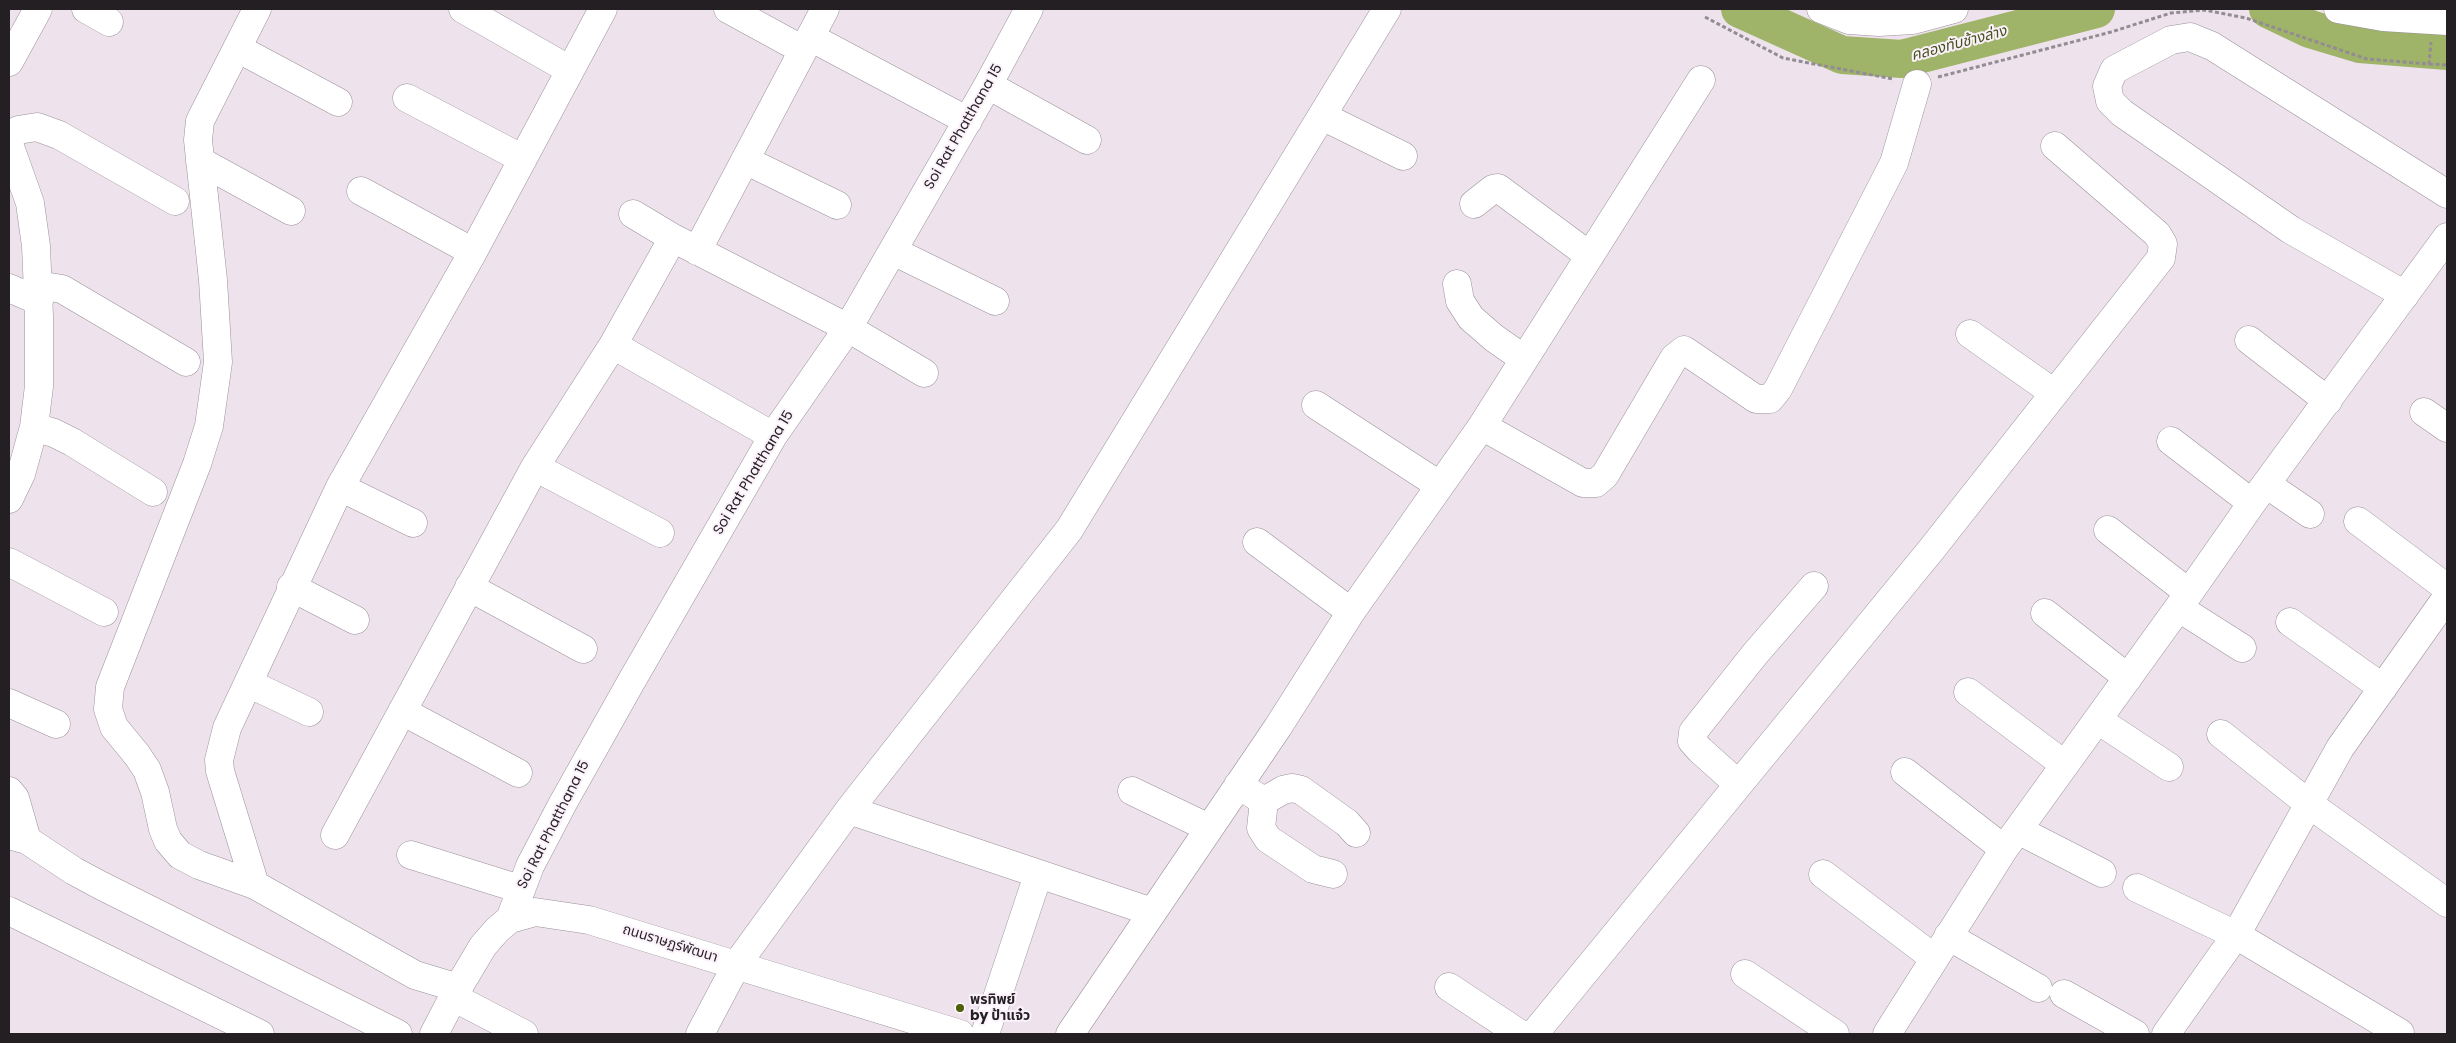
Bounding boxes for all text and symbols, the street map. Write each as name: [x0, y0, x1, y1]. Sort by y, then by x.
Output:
water label: คลองทับช้างล่าง: [1909, 23, 2009, 65]
street label: Soi Rat Phatthana 15: [921, 61, 1007, 193]
street label: Soi Rat Phatthana 15: [710, 408, 798, 538]
street label: Soi Rat Phatthana 15: [514, 758, 594, 892]
street label: ถนนราษฏร์พัฒนา: [620, 921, 720, 967]
place label: พรทิพย์ by ป้าแจ๋ว: [970, 992, 1030, 1024]
marker: พรทิพย์ by ป้าแจ๋ว: [954, 1002, 966, 1014]

